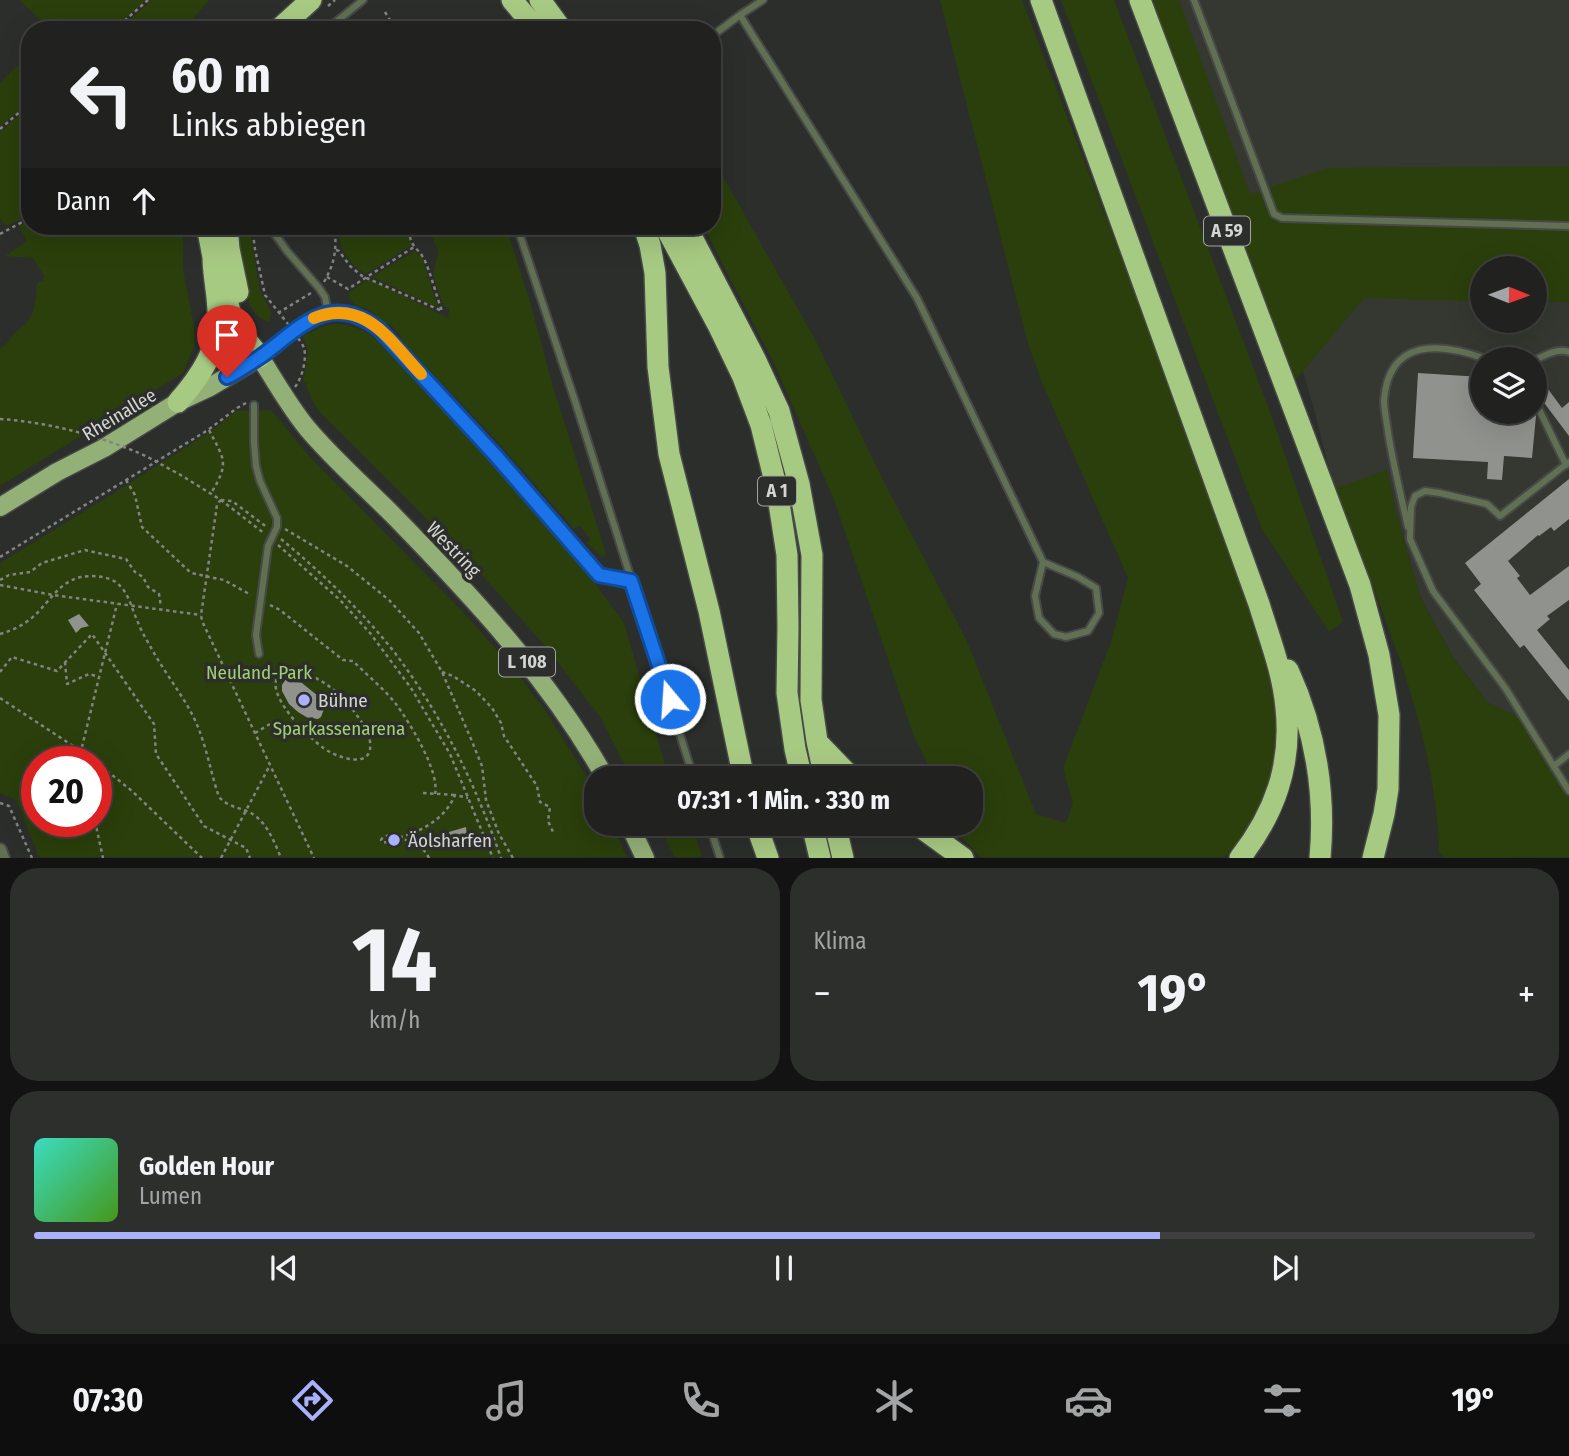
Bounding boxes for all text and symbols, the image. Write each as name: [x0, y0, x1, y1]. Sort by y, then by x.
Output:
text: 60 m: [171, 46, 271, 105]
icon: left: [56, 49, 147, 140]
text: Links abbiegen: [171, 106, 367, 144]
icon: ahead: [125, 182, 163, 220]
text: Dann: [56, 186, 111, 217]
road number: A 59: [1204, 216, 1250, 246]
north arrow: [1470, 256, 1547, 332]
map controls: [1470, 256, 1547, 424]
pin: [197, 305, 257, 377]
icon: arrive: [208, 316, 246, 354]
button: layers: [1470, 347, 1547, 424]
street label: Rheinallee: [78, 383, 160, 446]
road number: A 1: [758, 476, 796, 505]
street label: Westring: [422, 517, 486, 582]
road number: L 108: [499, 648, 555, 676]
park label: Neuland-Park: [206, 661, 312, 684]
position arrow: [633, 662, 707, 736]
place label: Bühne: [318, 689, 368, 712]
marker: Bühne: [296, 692, 312, 708]
park label: Sparkassenarena: [273, 717, 405, 740]
speed limit sign: 20: [21, 746, 112, 837]
text: 07:31 · 1 Min. · 330 m: [677, 785, 890, 816]
place label: Äolsharfen: [408, 829, 492, 852]
marker: Äolsharfen: [386, 832, 402, 848]
text: 14: [352, 906, 437, 1015]
text: Klima: [814, 927, 867, 955]
text: 19°: [1138, 962, 1211, 1025]
text: −: [814, 971, 831, 1017]
text: +: [1518, 971, 1535, 1017]
text: km/h: [369, 1006, 420, 1034]
text: Golden Hour: [139, 1151, 274, 1182]
text: Lumen: [139, 1182, 202, 1210]
icon: previous: [265, 1249, 303, 1287]
icon: pause: [765, 1249, 803, 1287]
icon: next: [1266, 1249, 1304, 1287]
icon: directions: [288, 1376, 337, 1425]
icon: music: [482, 1376, 531, 1425]
icon: phone: [676, 1376, 725, 1425]
icon: climate: [870, 1376, 919, 1425]
icon: car: [1064, 1376, 1113, 1425]
icon: filters: [1258, 1376, 1307, 1425]
text: 07:30: [72, 1381, 143, 1419]
text: 19°: [1451, 1381, 1496, 1419]

